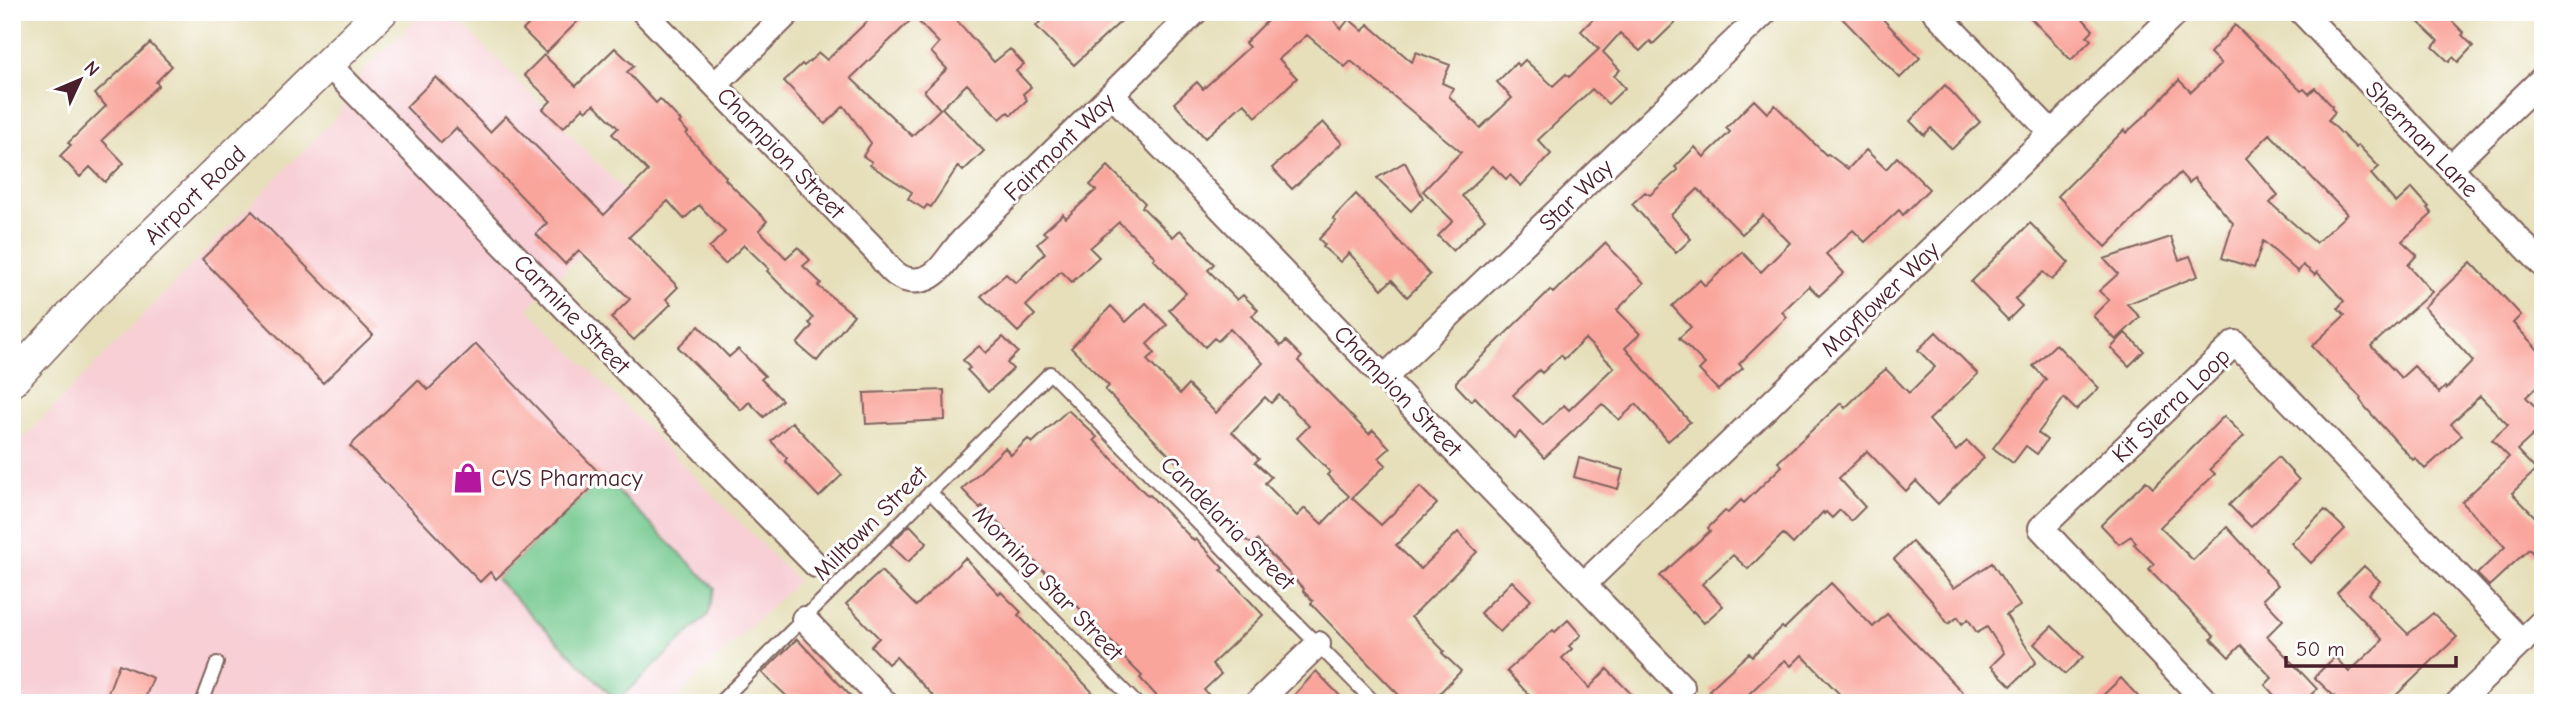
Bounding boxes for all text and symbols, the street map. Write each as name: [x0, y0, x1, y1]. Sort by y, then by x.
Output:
north arrow: [46, 46, 116, 116]
text: N: [79, 57, 104, 81]
street label: Sherman Lane: [2360, 75, 2484, 203]
street label: Champion Street: [711, 81, 852, 225]
street label: Fairmont Way: [998, 87, 1120, 207]
street label: Airport Road: [138, 140, 252, 250]
street label: Star Way: [1533, 153, 1619, 237]
street label: Mayflower Way: [1815, 235, 1945, 362]
street label: Carmine Street: [508, 248, 637, 380]
street label: Champion Street: [1328, 319, 1469, 463]
street label: Kit Sierra Loop: [2106, 342, 2236, 468]
street label: Candelaria Street: [1155, 450, 1302, 597]
street label: Milltown Street: [807, 459, 934, 586]
shop icon: CVS Pharmacy: [451, 461, 485, 495]
place label: CVS Pharmacy: [491, 464, 643, 492]
street label: Morning Star Street: [967, 500, 1130, 667]
scale bar: [2286, 624, 2455, 668]
text: 50 m: [2296, 637, 2345, 661]

